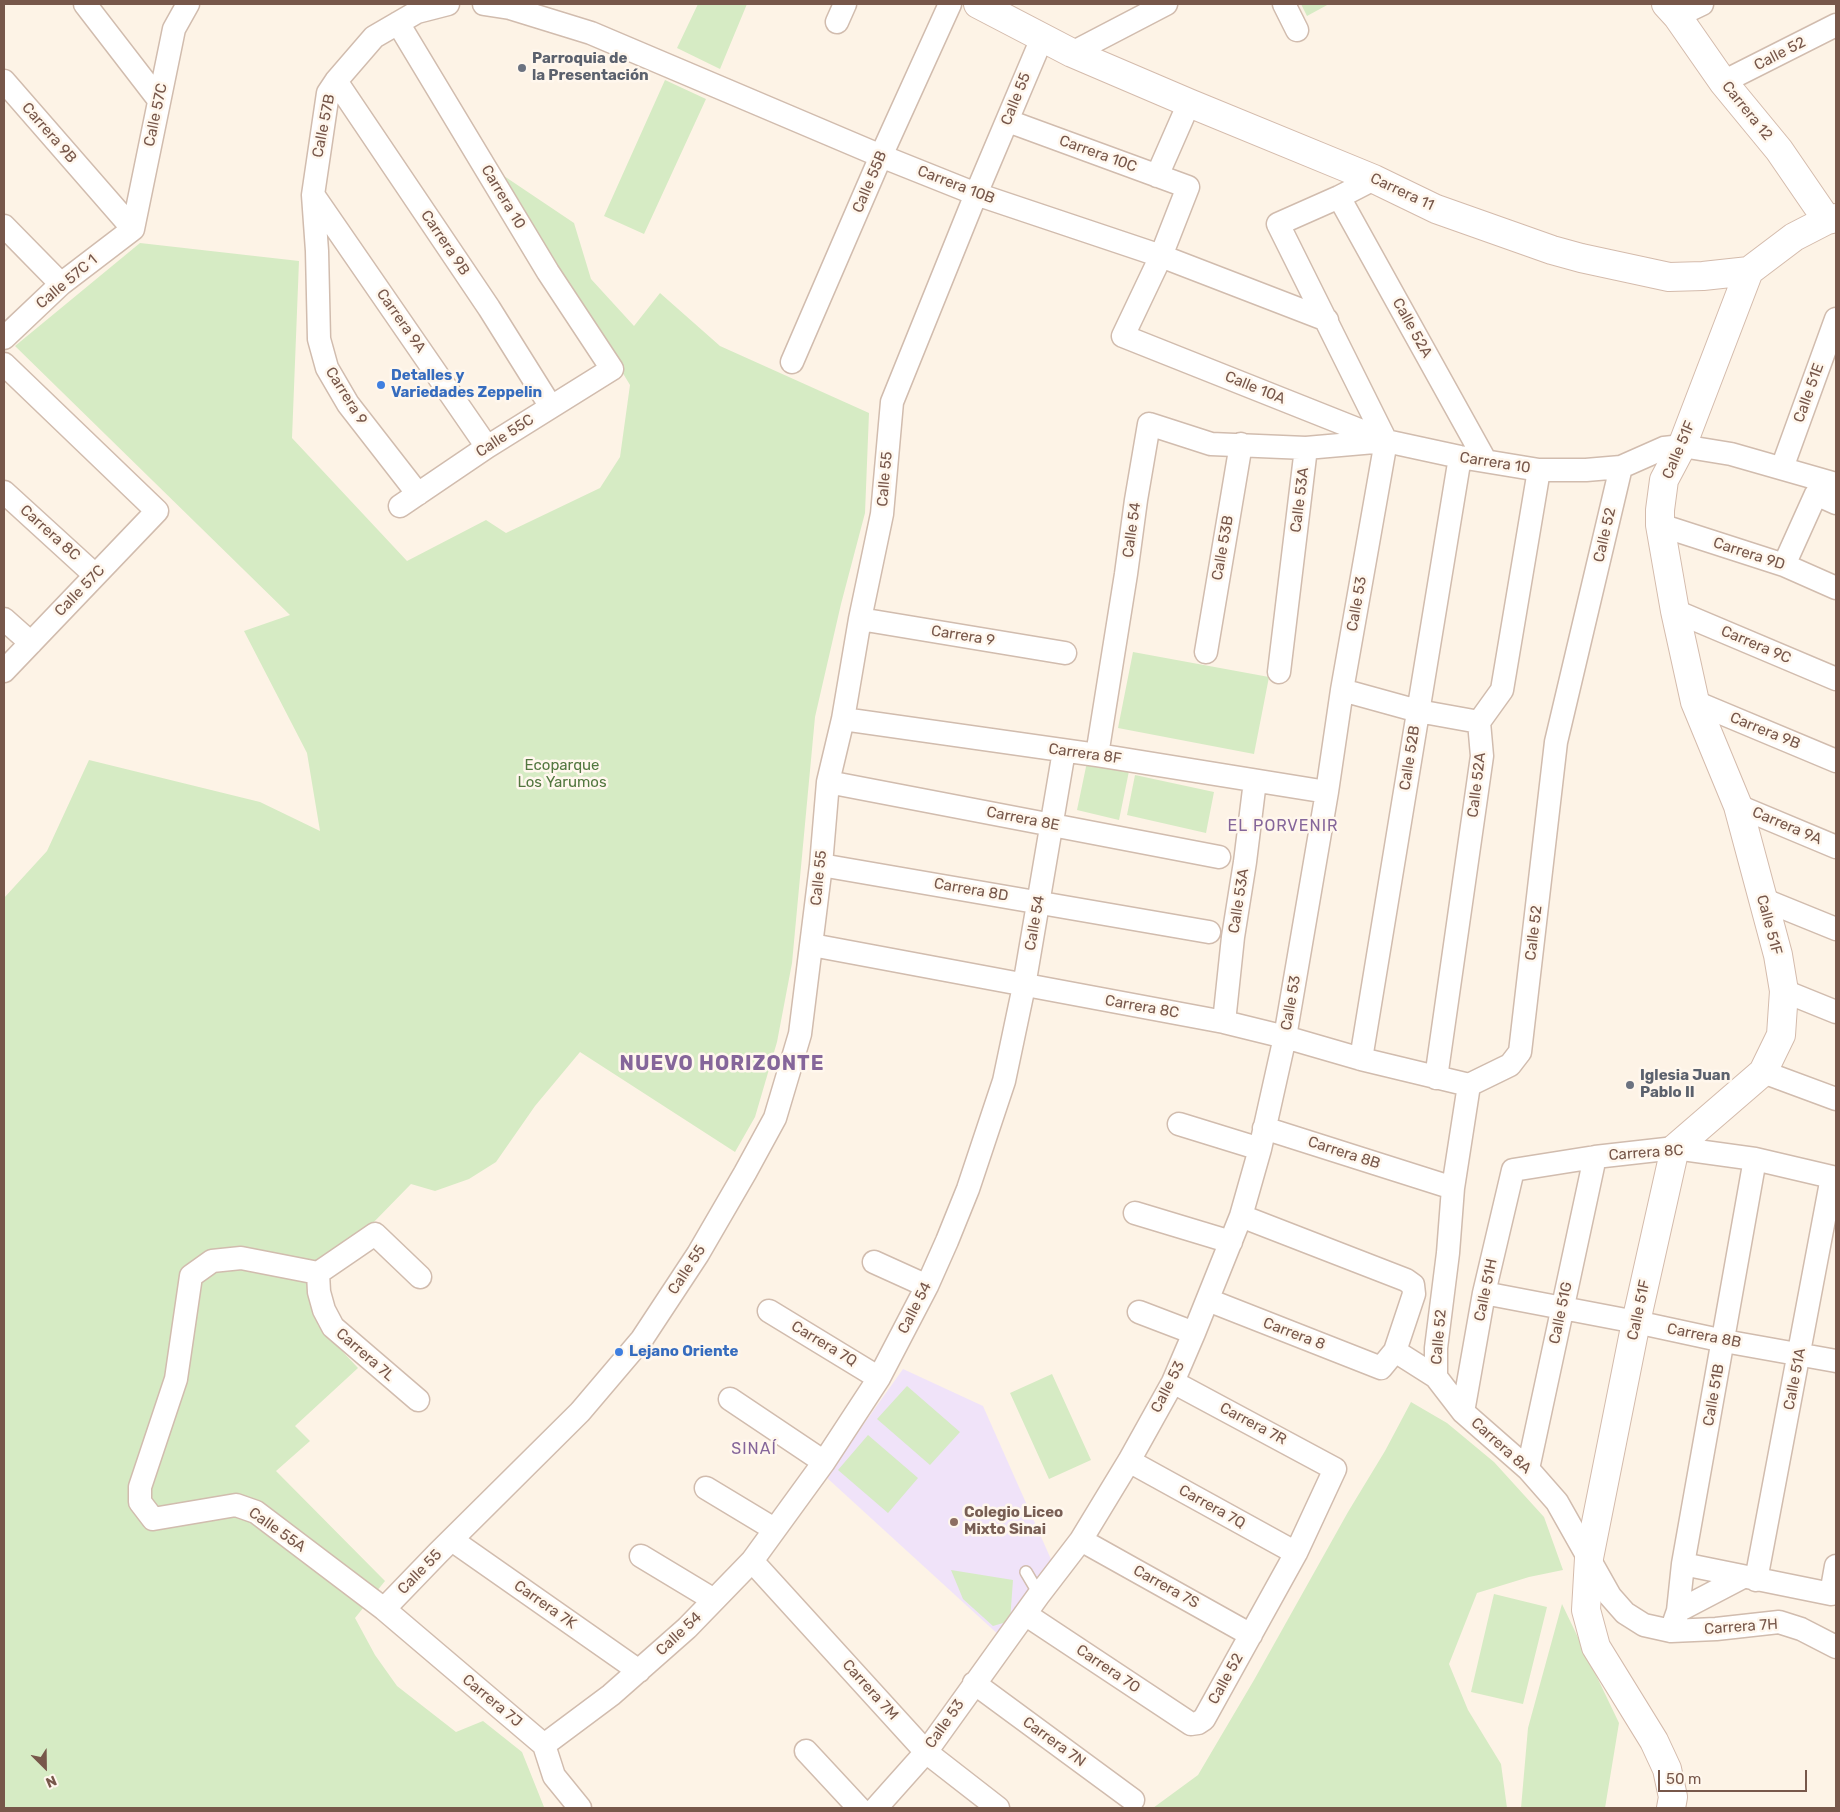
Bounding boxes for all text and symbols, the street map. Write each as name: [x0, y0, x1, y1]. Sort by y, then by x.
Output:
street label: Calle 52: [1751, 33, 1809, 75]
place label: Parroquia de la Presentación: [532, 50, 649, 85]
marker: Parroquia de la Presentación: [516, 62, 528, 74]
street label: Calle 55: [997, 70, 1035, 128]
street label: Carrera 12: [1718, 78, 1776, 144]
street label: Calle 57C: [141, 82, 171, 148]
street label: Calle 57B: [309, 93, 339, 159]
street label: Carrera 9B: [18, 99, 80, 167]
street label: Carrera 10C: [1057, 132, 1139, 176]
street label: Calle 55B: [849, 148, 891, 216]
street label: Carrera 10: [477, 162, 529, 232]
street label: Carrera 10B: [915, 162, 997, 208]
street label: Carrera 11: [1367, 169, 1437, 215]
street label: Carrera 9B: [417, 207, 473, 279]
street label: Calle 57C 1: [33, 251, 101, 313]
street label: Carrera 9A: [372, 286, 430, 356]
street label: Calle 52A: [1388, 295, 1436, 361]
street label: Calle 51E: [1790, 361, 1828, 425]
street label: Carrera 9: [321, 364, 371, 428]
place label: Detalles y Variedades Zeppelin: [391, 367, 542, 402]
street label: Calle 10A: [1222, 368, 1288, 408]
marker: Detalles y Variedades Zeppelin: [375, 379, 387, 391]
street label: Calle 55C: [473, 411, 537, 461]
street label: Calle 51F: [1659, 418, 1699, 482]
street label: Carrera 10: [1458, 449, 1532, 477]
street label: Calle 55: [874, 451, 896, 507]
street label: Calle 53A: [1287, 466, 1313, 534]
street label: Carrera 8C: [16, 501, 84, 565]
street label: Calle 54: [1119, 501, 1145, 559]
street label: Calle 52: [1590, 506, 1620, 564]
street label: Calle 53B: [1208, 514, 1238, 582]
street label: Carrera 9D: [1711, 534, 1787, 574]
street label: Calle 57C: [51, 562, 109, 620]
street label: Calle 53: [1343, 575, 1371, 633]
street label: Carrera 9: [930, 622, 996, 650]
street label: Carrera 9C: [1718, 622, 1794, 668]
street label: Carrera 9B: [1727, 709, 1803, 753]
street label: Calle 52B: [1396, 724, 1424, 792]
street label: Carrera 8F: [1047, 740, 1123, 768]
street label: Calle 52A: [1464, 751, 1490, 819]
park label: Ecoparque Los Yarumos: [517, 757, 607, 792]
street label: Carrera 8E: [985, 803, 1061, 835]
street label: Carrera 9A: [1749, 803, 1825, 849]
district label: EL PORVENIR: [1226, 816, 1340, 836]
street label: Calle 55: [807, 849, 831, 907]
street label: Calle 53A: [1225, 867, 1253, 935]
street label: Carrera 8D: [932, 875, 1010, 905]
street label: Calle 51F: [1752, 893, 1786, 957]
street label: Calle 54: [1021, 894, 1049, 952]
street label: Calle 52: [1522, 904, 1546, 962]
street label: Calle 53: [1277, 974, 1305, 1032]
street label: Carrera 8C: [1104, 992, 1180, 1022]
district label: NUEVO HORIZONTE: [618, 1052, 826, 1076]
place label: Iglesia Juan Pablo II: [1640, 1067, 1730, 1102]
marker: Iglesia Juan Pablo II: [1624, 1079, 1636, 1091]
street label: Carrera 8B: [1306, 1133, 1382, 1173]
street label: Carrera 8C: [1608, 1141, 1684, 1165]
street label: Calle 55: [664, 1242, 710, 1298]
street label: Calle 51H: [1471, 1257, 1501, 1323]
street label: Calle 51F: [1624, 1278, 1654, 1342]
street label: Calle 54: [894, 1279, 936, 1337]
street label: Calle 51G: [1546, 1280, 1576, 1346]
street label: Calle 52: [1428, 1309, 1450, 1365]
street label: Carrera 8: [1260, 1314, 1328, 1354]
street label: Carrera 7Q: [788, 1317, 860, 1371]
street label: Carrera 8B: [1665, 1320, 1743, 1352]
street label: Carrera 7L: [332, 1325, 398, 1385]
place label: Lejano Oriente: [629, 1343, 738, 1361]
marker: Lejano Oriente: [613, 1346, 625, 1358]
street label: Calle 51A: [1780, 1346, 1810, 1412]
street label: Calle 53: [1147, 1358, 1189, 1416]
street label: Calle 51B: [1700, 1363, 1728, 1427]
street label: Carrera 7R: [1217, 1399, 1289, 1449]
street label: Carrera 8A: [1467, 1414, 1535, 1478]
district label: SINAÍ: [731, 1439, 777, 1459]
street label: Carrera 7Q: [1176, 1481, 1248, 1533]
street label: Calle 55A: [245, 1504, 309, 1556]
place label: Colegio Liceo Mixto Sinai: [964, 1504, 1063, 1539]
marker: Colegio Liceo Mixto Sinai: [948, 1516, 960, 1528]
street label: Calle 55: [394, 1546, 446, 1598]
street label: Carrera 7S: [1130, 1562, 1202, 1612]
street label: Carrera 7K: [510, 1577, 580, 1633]
street label: Calle 54: [652, 1608, 706, 1660]
street label: Carrera 7H: [1704, 1615, 1778, 1639]
street label: Carrera 7O: [1073, 1641, 1143, 1697]
street label: Calle 52: [1205, 1650, 1247, 1708]
street label: Carrera 7M: [838, 1656, 902, 1724]
street label: Carrera 7J: [458, 1671, 526, 1731]
street label: Calle 53: [922, 1696, 968, 1752]
street label: Carrera 7N: [1019, 1713, 1089, 1771]
north arrow: [20, 1742, 70, 1792]
scale bar: [1660, 1760, 1809, 1792]
text: 50 m: [1666, 1770, 1701, 1788]
text: N: [43, 1771, 59, 1791]

